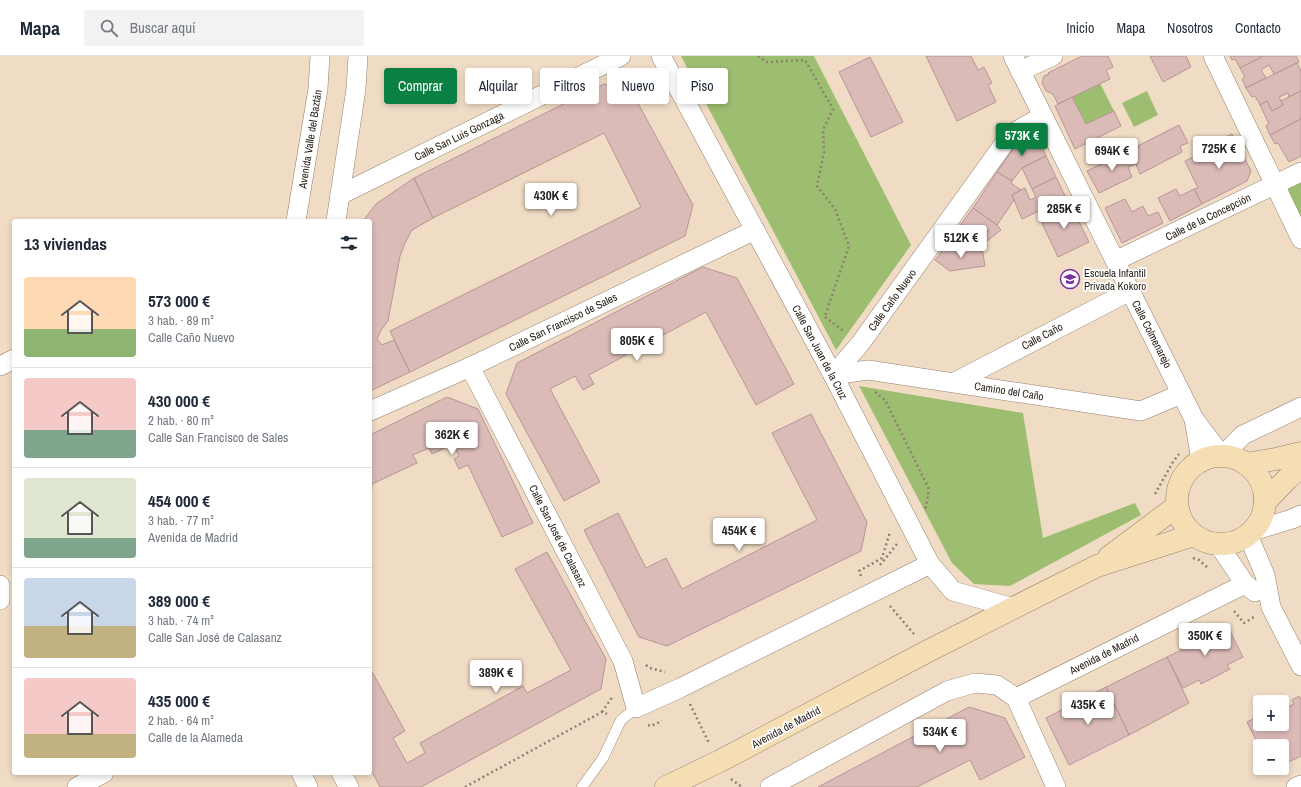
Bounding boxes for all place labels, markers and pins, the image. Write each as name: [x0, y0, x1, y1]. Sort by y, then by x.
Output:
pin: 573K €: [989, 123, 1055, 157]
pin: 725K €: [1186, 136, 1252, 170]
pin: 694K €: [1079, 138, 1145, 172]
pin: 430K €: [518, 183, 584, 217]
pin: 285K €: [1031, 196, 1097, 230]
pin: 512K €: [928, 225, 994, 259]
place label: Escuela Infantil Privada Kokoro: [1084, 266, 1146, 293]
school or university icon: Escuela Infantil Privada Kokoro: [1059, 268, 1081, 290]
pin: 805K €: [604, 328, 670, 362]
pin: 362K €: [419, 422, 485, 456]
pin: 454K €: [706, 518, 772, 552]
pin: 350K €: [1172, 623, 1238, 657]
pin: 389K €: [463, 660, 529, 694]
pin: 435K €: [1055, 692, 1121, 726]
pin: 534K €: [907, 719, 973, 753]

